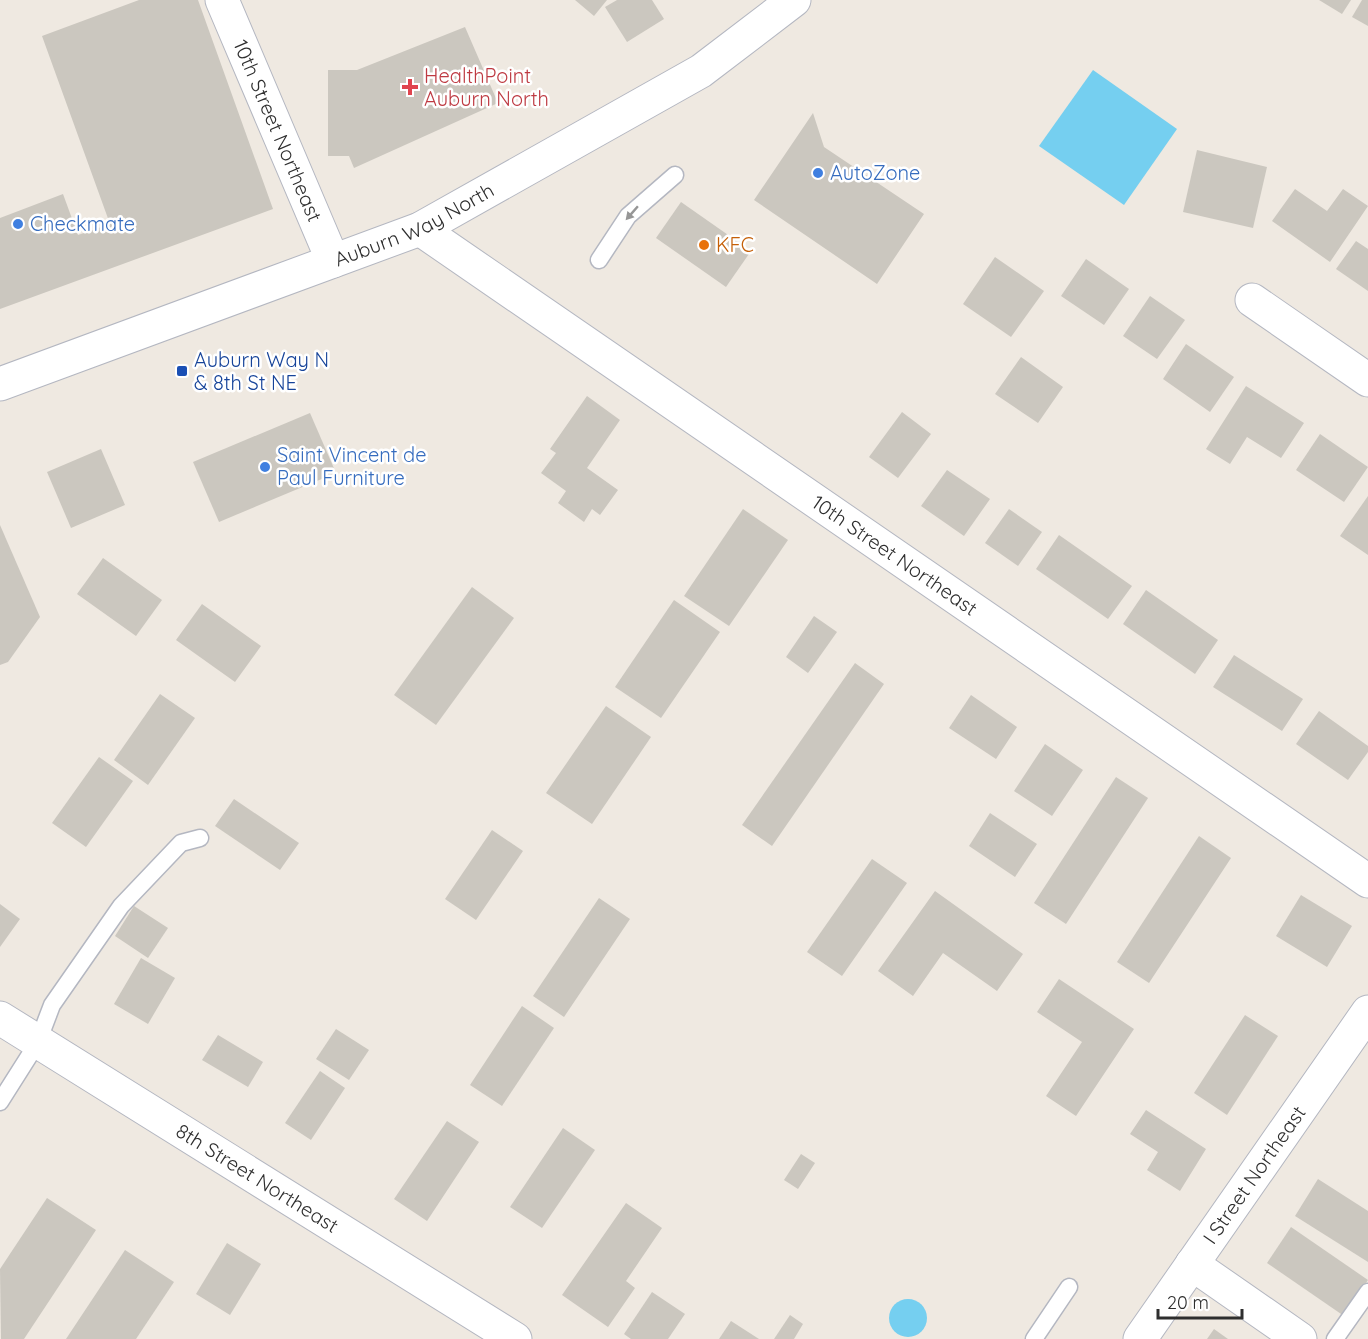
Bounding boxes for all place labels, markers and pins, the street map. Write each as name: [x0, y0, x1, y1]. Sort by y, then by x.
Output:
place label: HealthPoint Auburn North: [424, 63, 549, 111]
marker: HealthPoint Auburn North: [401, 78, 419, 96]
place label: AutoZone: [830, 160, 920, 185]
marker: AutoZone: [811, 166, 825, 180]
place label: Checkmate: [30, 211, 135, 236]
marker: Checkmate: [11, 217, 25, 231]
place label: KFC: [716, 232, 754, 257]
marker: KFC: [697, 238, 711, 252]
place label: Auburn Way N & 8th St NE: [194, 347, 329, 395]
marker: Auburn Way N & 8th St NE: [175, 364, 189, 378]
place label: Saint Vincent de Paul Furniture: [277, 442, 426, 490]
marker: Saint Vincent de Paul Furniture: [258, 460, 272, 474]

